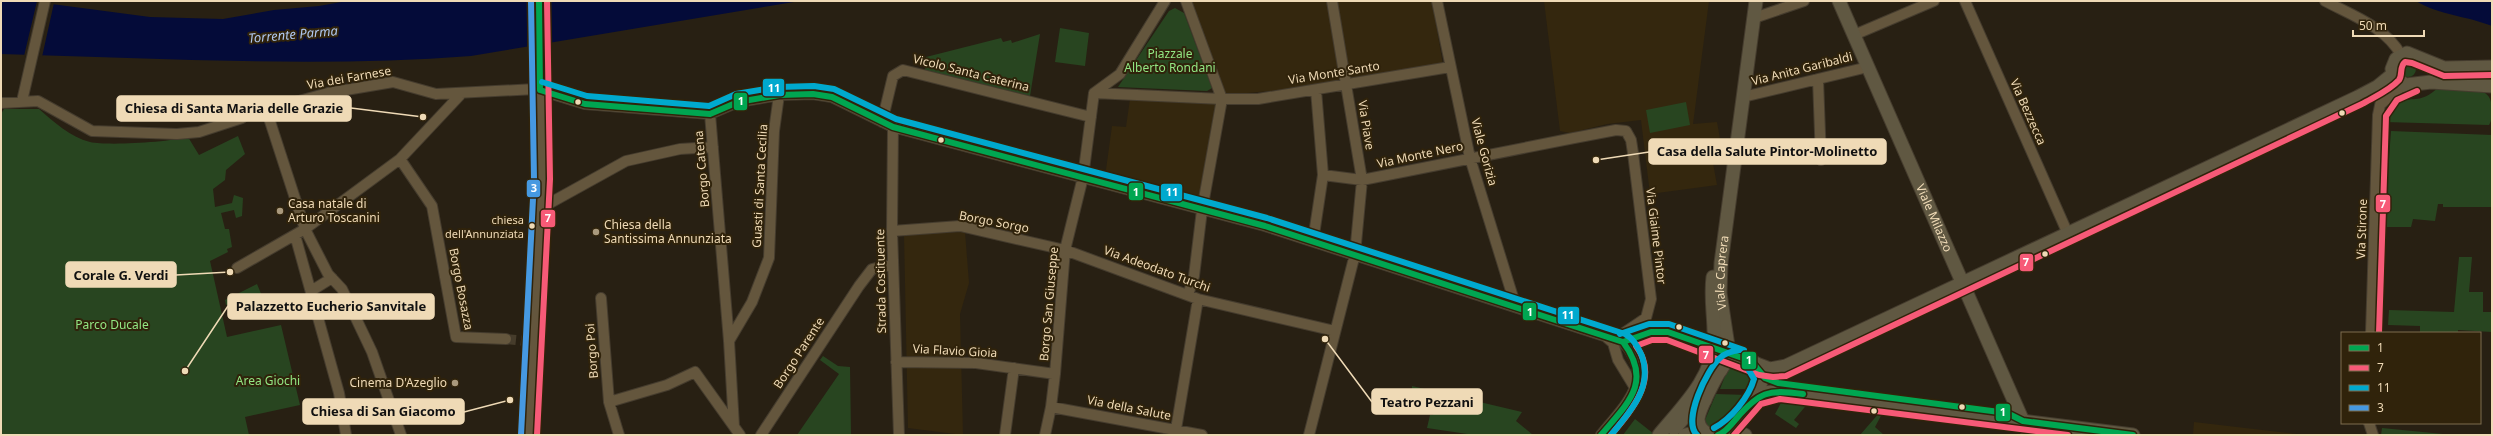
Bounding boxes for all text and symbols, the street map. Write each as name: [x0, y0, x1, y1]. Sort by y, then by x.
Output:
scale bar: [2353, 12, 2424, 38]
text: 50 m: [2359, 17, 2387, 34]
water label: Torrente Parma: [247, 21, 339, 47]
park label: Piazzale Alberto Rondani: [1124, 45, 1216, 76]
street label: Via Anita Garibaldi: [1750, 48, 1854, 89]
street label: Vicolo Santa Caterina: [911, 50, 1031, 95]
street label: Via Monte Santo: [1287, 57, 1381, 88]
street label: Via dei Farnese: [306, 62, 393, 93]
street label: Via Bezzecca: [2006, 76, 2051, 148]
line badge: 11: [762, 78, 785, 97]
text: 11: [768, 80, 780, 95]
line badge: 1: [733, 92, 748, 111]
text: 1: [738, 93, 744, 108]
callout: Chiesa di Santa Maria delle Grazie: [117, 96, 351, 121]
unlabelled marker: [573, 97, 583, 107]
text: Chiesa di Santa Maria delle Grazie: [125, 99, 343, 117]
street label: Via Piave: [1354, 99, 1379, 151]
unlabelled marker: [2337, 108, 2347, 118]
street label: Viale Gorizia: [1467, 116, 1502, 188]
street label: Guasti di Santa Cecilia: [748, 124, 771, 248]
street label: Borgo Catena: [690, 130, 713, 208]
unlabelled marker: [936, 135, 946, 145]
street label: Via Monte Nero: [1375, 137, 1465, 172]
callout: Casa della Salute Pintor-Molinetto: [1649, 139, 1886, 164]
text: Casa della Salute Pintor-Molinetto: [1657, 142, 1877, 160]
line badge: 3: [526, 179, 541, 198]
text: 3: [531, 180, 537, 195]
street label: Viale Milazzo: [1912, 181, 1957, 255]
line badge: 1: [1128, 182, 1144, 201]
line badge: 11: [1160, 183, 1183, 202]
text: 1: [1133, 184, 1139, 199]
text: 11: [1166, 184, 1178, 199]
street label: Via Giaime Pintor: [1642, 187, 1671, 285]
line badge: 7: [2375, 194, 2391, 213]
place label: Casa natale di Arturo Toscanini: [288, 195, 380, 226]
text: 7: [2380, 196, 2386, 211]
street label: Via Stirone: [2352, 198, 2371, 259]
marker: Casa natale di Arturo Toscanini: [275, 206, 285, 216]
street label: Borgo Sorgo: [958, 206, 1031, 237]
line badge: 7: [540, 209, 556, 228]
text: 7: [545, 210, 551, 225]
place label: chiesa dell'Annunziata: [445, 212, 524, 241]
place label: Chiesa della Santissima Annunziata: [604, 216, 732, 247]
marker: chiesa dell'Annunziata: [527, 221, 537, 231]
marker: Chiesa della Santissima Annunziata: [591, 227, 601, 237]
street label: Strada Costituente: [871, 228, 890, 333]
street label: Viale Caprera: [1711, 234, 1733, 311]
street label: Via Adeodato Turchi: [1101, 241, 1213, 296]
street label: Borgo Bosazza: [445, 246, 478, 331]
street label: Borgo San Giuseppe: [1035, 246, 1062, 362]
unlabelled marker: [2040, 249, 2050, 259]
line badge: 7: [2019, 253, 2034, 272]
text: 7: [2023, 254, 2029, 269]
callout: Corale G. Verdi: [66, 262, 176, 287]
text: Corale G. Verdi: [74, 266, 169, 284]
callout: Palazzetto Eucherio Sanvitale: [228, 294, 434, 319]
text: Palazzetto Eucherio Sanvitale: [236, 297, 426, 315]
line badge: 1: [1522, 302, 1537, 321]
text: 1: [1527, 304, 1533, 319]
line badge: 11: [1557, 306, 1580, 325]
text: 11: [1562, 307, 1574, 322]
street label: Borgo Parente: [769, 314, 828, 392]
park label: Parco Ducale: [75, 316, 149, 333]
unlabelled marker: [1674, 322, 1684, 332]
street label: Borgo Poi: [581, 323, 602, 379]
legend: [2341, 332, 2481, 424]
unlabelled marker: [1720, 338, 1730, 348]
text: 1: [2377, 339, 2384, 356]
street label: Via Flavio Gioia: [912, 340, 998, 361]
line badge: 7: [1698, 345, 1714, 364]
text: 7: [1703, 347, 1709, 362]
line badge: 1: [1741, 351, 1757, 370]
text: 1: [1746, 352, 1752, 367]
text: 7: [2377, 359, 2384, 376]
park label: Area Giochi: [236, 372, 300, 389]
place label: Cinema D'Azeglio: [350, 374, 447, 391]
marker: Cinema D'Azeglio: [450, 378, 460, 388]
text: 11: [2377, 379, 2391, 396]
callout: Teatro Pezzani: [1372, 389, 1482, 414]
street label: Via della Salute: [1086, 391, 1173, 424]
text: Teatro Pezzani: [1380, 393, 1474, 411]
callout: Chiesa di San Giacomo: [303, 399, 464, 424]
text: 3: [2377, 399, 2384, 416]
text: Chiesa di San Giacomo: [310, 402, 456, 420]
unlabelled marker: [1957, 402, 1967, 412]
line badge: 1: [1995, 403, 2011, 422]
text: 1: [2000, 404, 2006, 419]
unlabelled marker: [1869, 406, 1879, 416]

